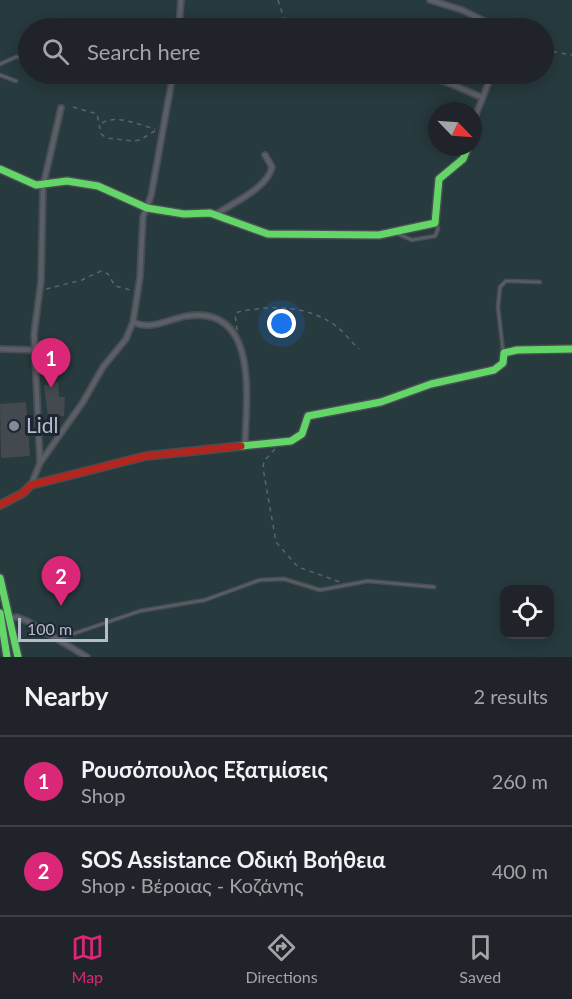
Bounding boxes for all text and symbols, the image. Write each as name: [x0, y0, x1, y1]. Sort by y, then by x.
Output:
search box: [18, 18, 554, 84]
icon: search: [39, 35, 72, 68]
text: Search here: [87, 38, 200, 65]
north arrow: [428, 102, 482, 156]
your location: [267, 309, 296, 338]
pin: 1: [32, 338, 70, 388]
place label: Lidl: [26, 412, 59, 437]
marker: Lidl: [7, 419, 21, 433]
pin: 2: [42, 556, 80, 606]
map controls: [500, 585, 554, 639]
button: locate: [500, 585, 554, 639]
scale bar: [18, 615, 108, 642]
text: 100 m: [27, 619, 72, 638]
text: Nearby: [24, 680, 109, 712]
text: 2 results: [473, 684, 548, 708]
text: Ρουσόπουλος Εξατμίσεις: [81, 756, 328, 783]
text: 1: [38, 769, 49, 793]
text: 260 m: [492, 769, 548, 793]
text: Shop: [81, 783, 125, 807]
text: SOS Assistance Οδική Βοήθεια: [81, 846, 386, 873]
text: 2: [38, 859, 49, 883]
text: 400 m: [492, 859, 548, 883]
text: Shop · Βέροιας - Κοζάνης: [81, 873, 303, 897]
tab: Map: [71, 931, 104, 986]
tab: Directions: [245, 931, 318, 986]
tab: Saved: [459, 931, 501, 986]

